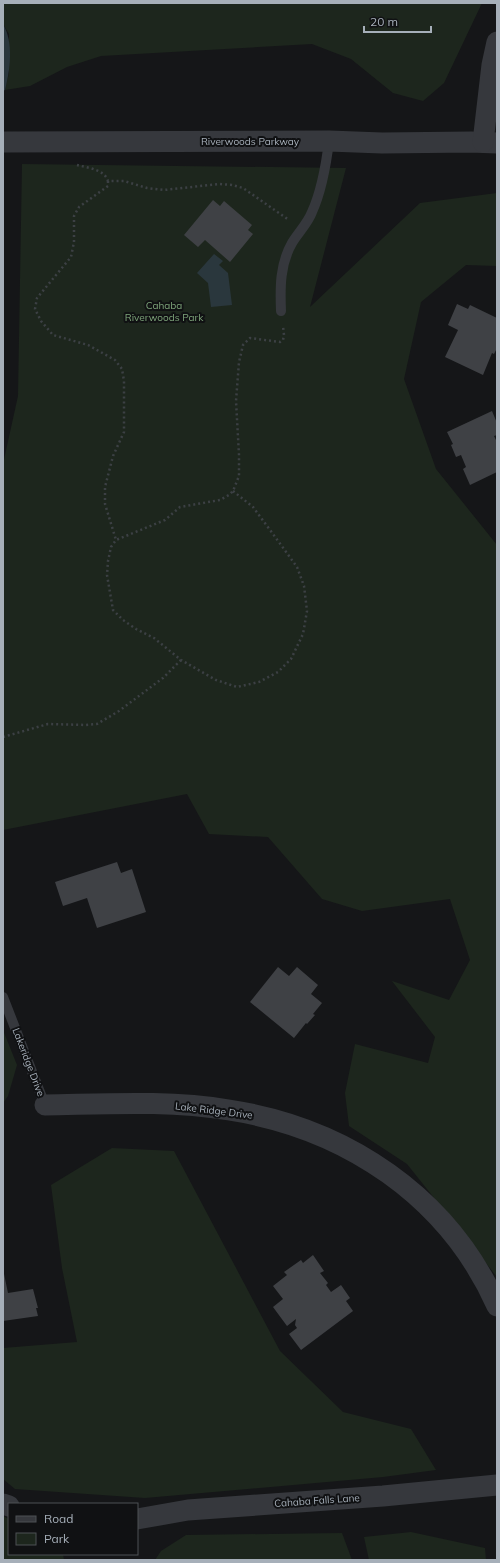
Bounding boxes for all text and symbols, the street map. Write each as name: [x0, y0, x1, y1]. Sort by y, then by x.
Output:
scale bar: [364, 8, 431, 34]
text: 20 m: [370, 14, 398, 29]
street label: Riverwoods Parkway: [201, 135, 300, 148]
park label: Cahaba Riverwoods Park: [125, 299, 204, 324]
street label: Lakeridge Drive: [10, 1026, 48, 1098]
street label: Lake Ridge Drive: [174, 1099, 253, 1122]
street label: Cahaba Falls Lane: [274, 1491, 360, 1510]
legend: [8, 1503, 138, 1555]
text: Road: [44, 1511, 73, 1526]
text: Park: [44, 1531, 70, 1546]

